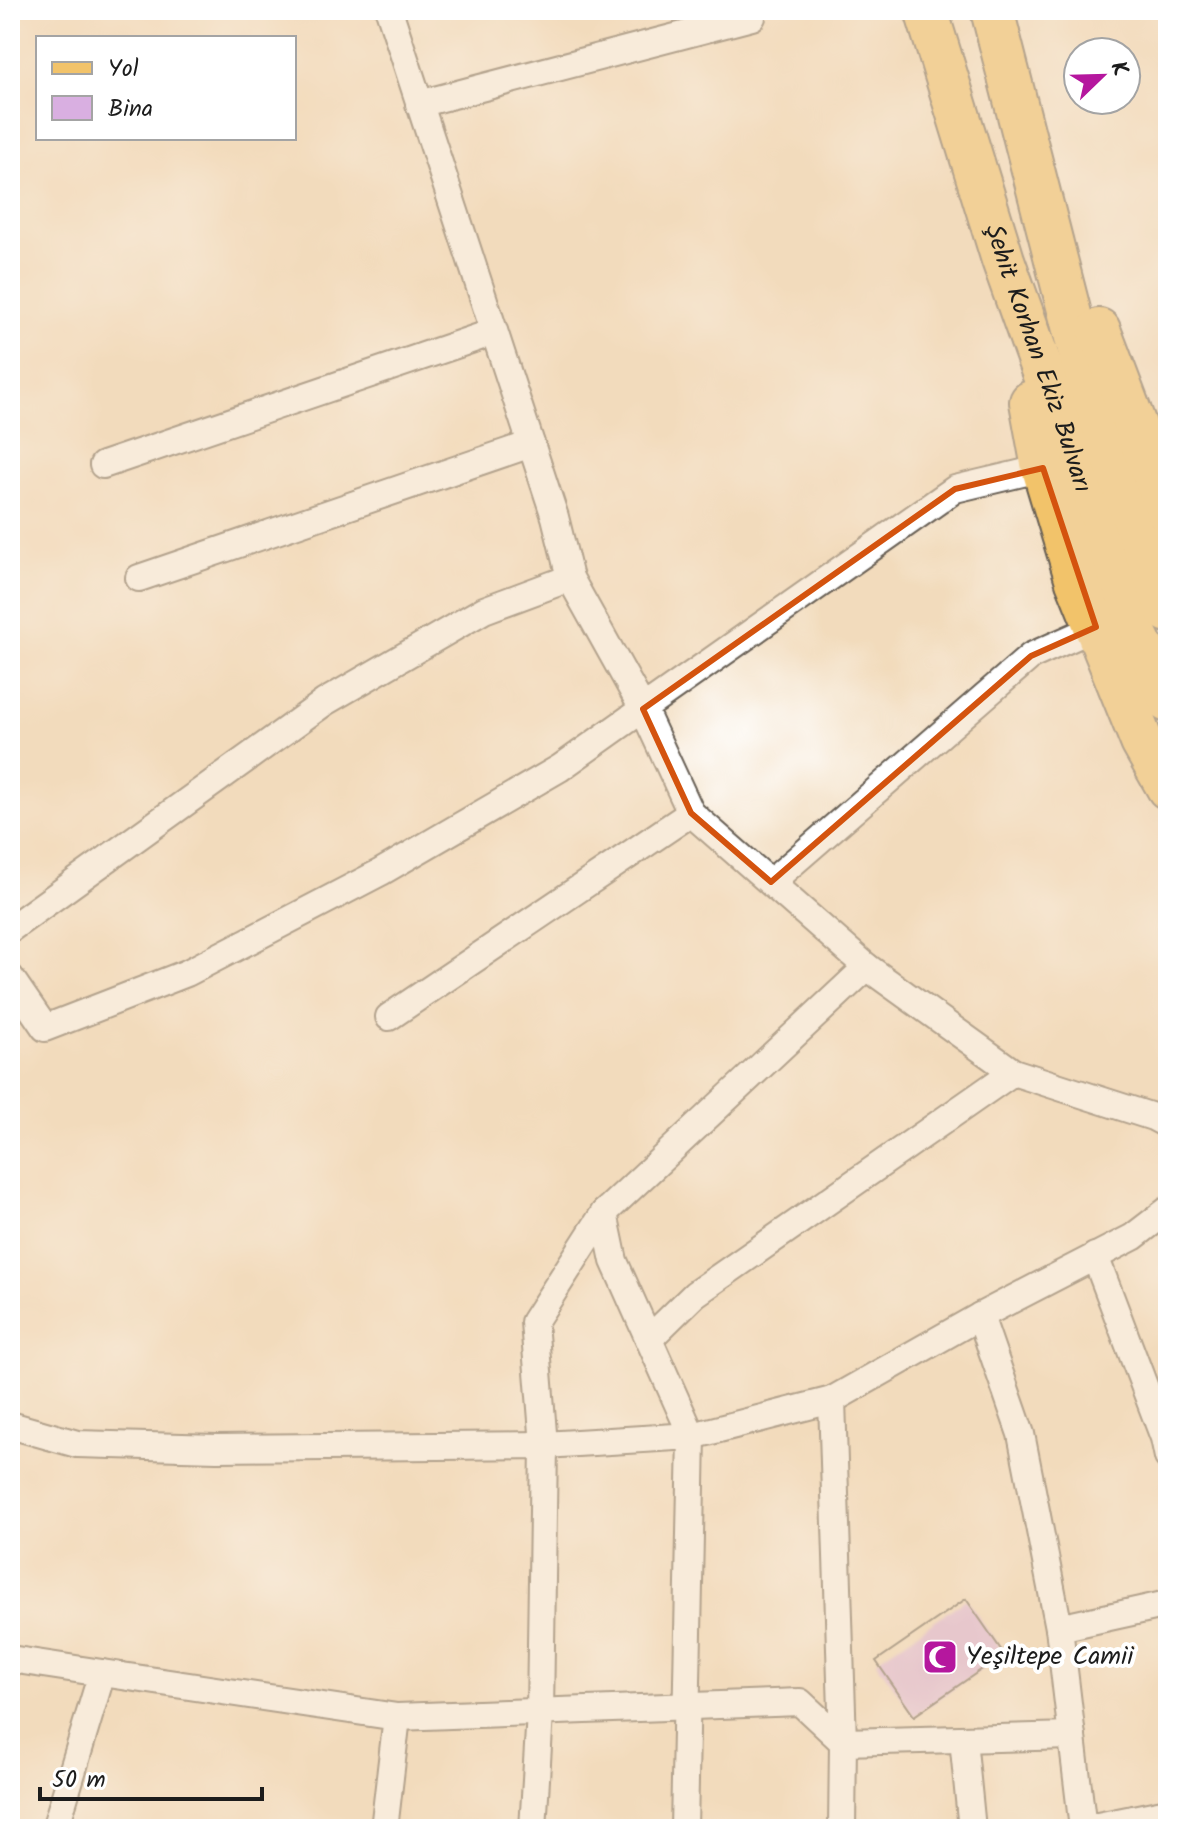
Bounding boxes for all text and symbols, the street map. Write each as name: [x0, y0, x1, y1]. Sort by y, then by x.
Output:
legend: [36, 36, 296, 140]
north arrow: [1062, 36, 1142, 116]
text: Yol: [108, 50, 139, 89]
text: K: [1099, 56, 1137, 82]
text: Bina: [108, 90, 153, 129]
street label: Şehit Korhan Ekiz Bulvarı: [972, 219, 1103, 498]
place label: Yeşiltepe Camii: [966, 1636, 1135, 1678]
mosque icon: Yeşiltepe Camii: [921, 1638, 959, 1676]
scale bar: [40, 1751, 262, 1801]
text: 50 m: [52, 1761, 106, 1800]

